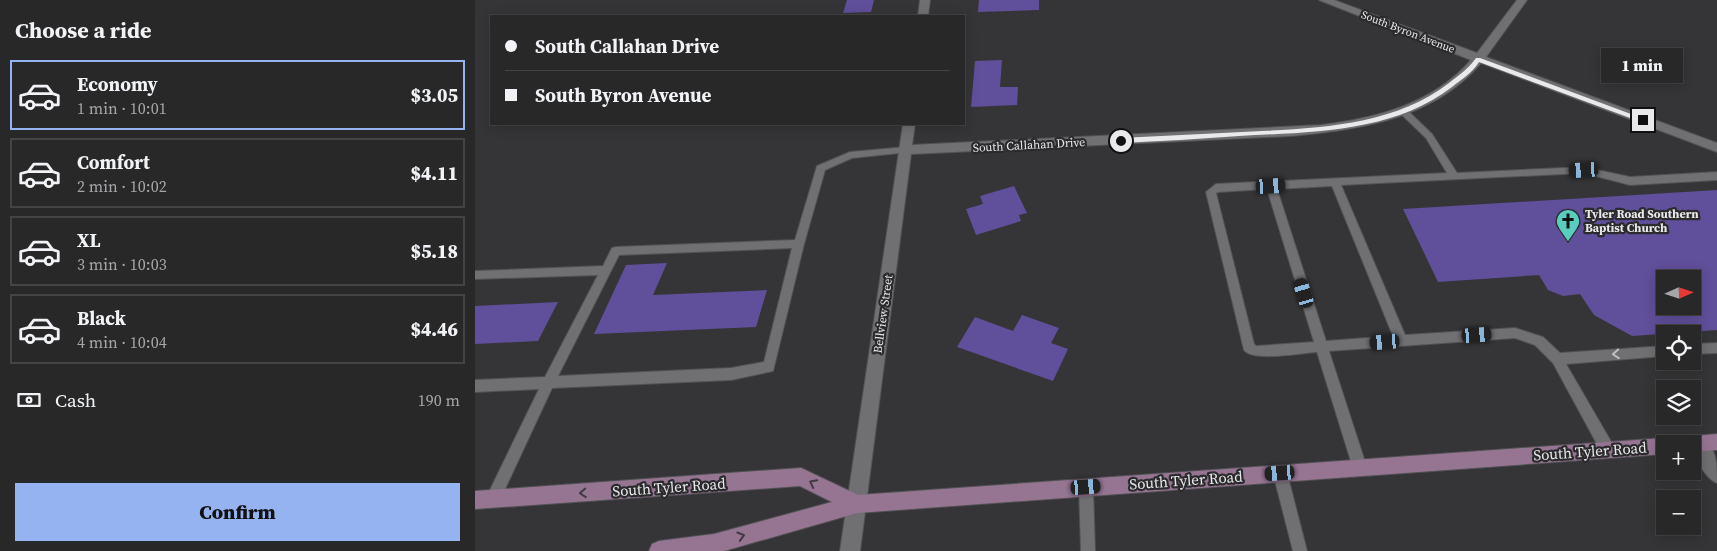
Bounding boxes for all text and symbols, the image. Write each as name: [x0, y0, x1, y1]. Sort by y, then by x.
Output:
street label: South Byron Avenue: [1359, 7, 1457, 57]
text: Choose a ride: [15, 15, 152, 45]
text: South Callahan Drive: [535, 33, 719, 59]
callout: 1 min: [1602, 48, 1684, 82]
text: 1 min: [1621, 54, 1663, 76]
text: Economy: [77, 71, 158, 97]
icon: car: [17, 73, 62, 118]
text: $3.05: [410, 82, 458, 108]
text: South Byron Avenue: [535, 82, 712, 108]
text: 1 min · 10:01: [77, 97, 167, 119]
route end: [1632, 109, 1654, 131]
route start: [1110, 130, 1132, 152]
street label: South Callahan Drive: [972, 134, 1086, 156]
text: Comfort: [77, 149, 150, 175]
icon: car: [17, 151, 62, 196]
text: $4.11: [410, 160, 458, 186]
car: [1568, 162, 1599, 178]
text: 2 min · 10:02: [77, 175, 167, 197]
car: [1255, 178, 1286, 194]
place label: Tyler Road Southern Baptist Church: [1585, 206, 1699, 236]
church icon: Tyler Road Southern Baptist Church: [1555, 208, 1581, 242]
text: XL: [77, 227, 100, 253]
icon: car: [17, 229, 62, 274]
text: $5.18: [410, 238, 458, 264]
text: 3 min · 10:03: [77, 253, 167, 275]
north arrow: [1656, 270, 1701, 315]
map controls: [1656, 270, 1701, 535]
street label: Bellview Street: [870, 274, 896, 354]
car: [1292, 276, 1315, 310]
text: Black: [77, 305, 126, 331]
icon: car: [17, 307, 62, 352]
text: $4.46: [410, 316, 458, 342]
button: locate: [1656, 325, 1701, 370]
car: [1461, 326, 1492, 344]
text: 4 min · 10:04: [77, 331, 167, 353]
car: [1369, 333, 1400, 351]
one-way arrow: [1612, 349, 1620, 360]
button: layers: [1656, 380, 1701, 425]
icon: cash: [15, 386, 43, 414]
text: Cash: [55, 387, 96, 413]
text: 190 m: [418, 389, 460, 411]
button: +: [1656, 435, 1701, 480]
street label: South Tyler Road: [1533, 437, 1648, 465]
car: [1264, 464, 1295, 482]
street label: South Tyler Road: [1129, 466, 1244, 494]
street label: South Tyler Road: [612, 473, 727, 501]
car: [1070, 478, 1101, 496]
one-way arrow: [809, 479, 818, 489]
button: Confirm: [15, 483, 460, 541]
one-way arrow: [579, 487, 587, 498]
button: −: [1656, 490, 1701, 535]
one-way arrow: [736, 532, 745, 542]

